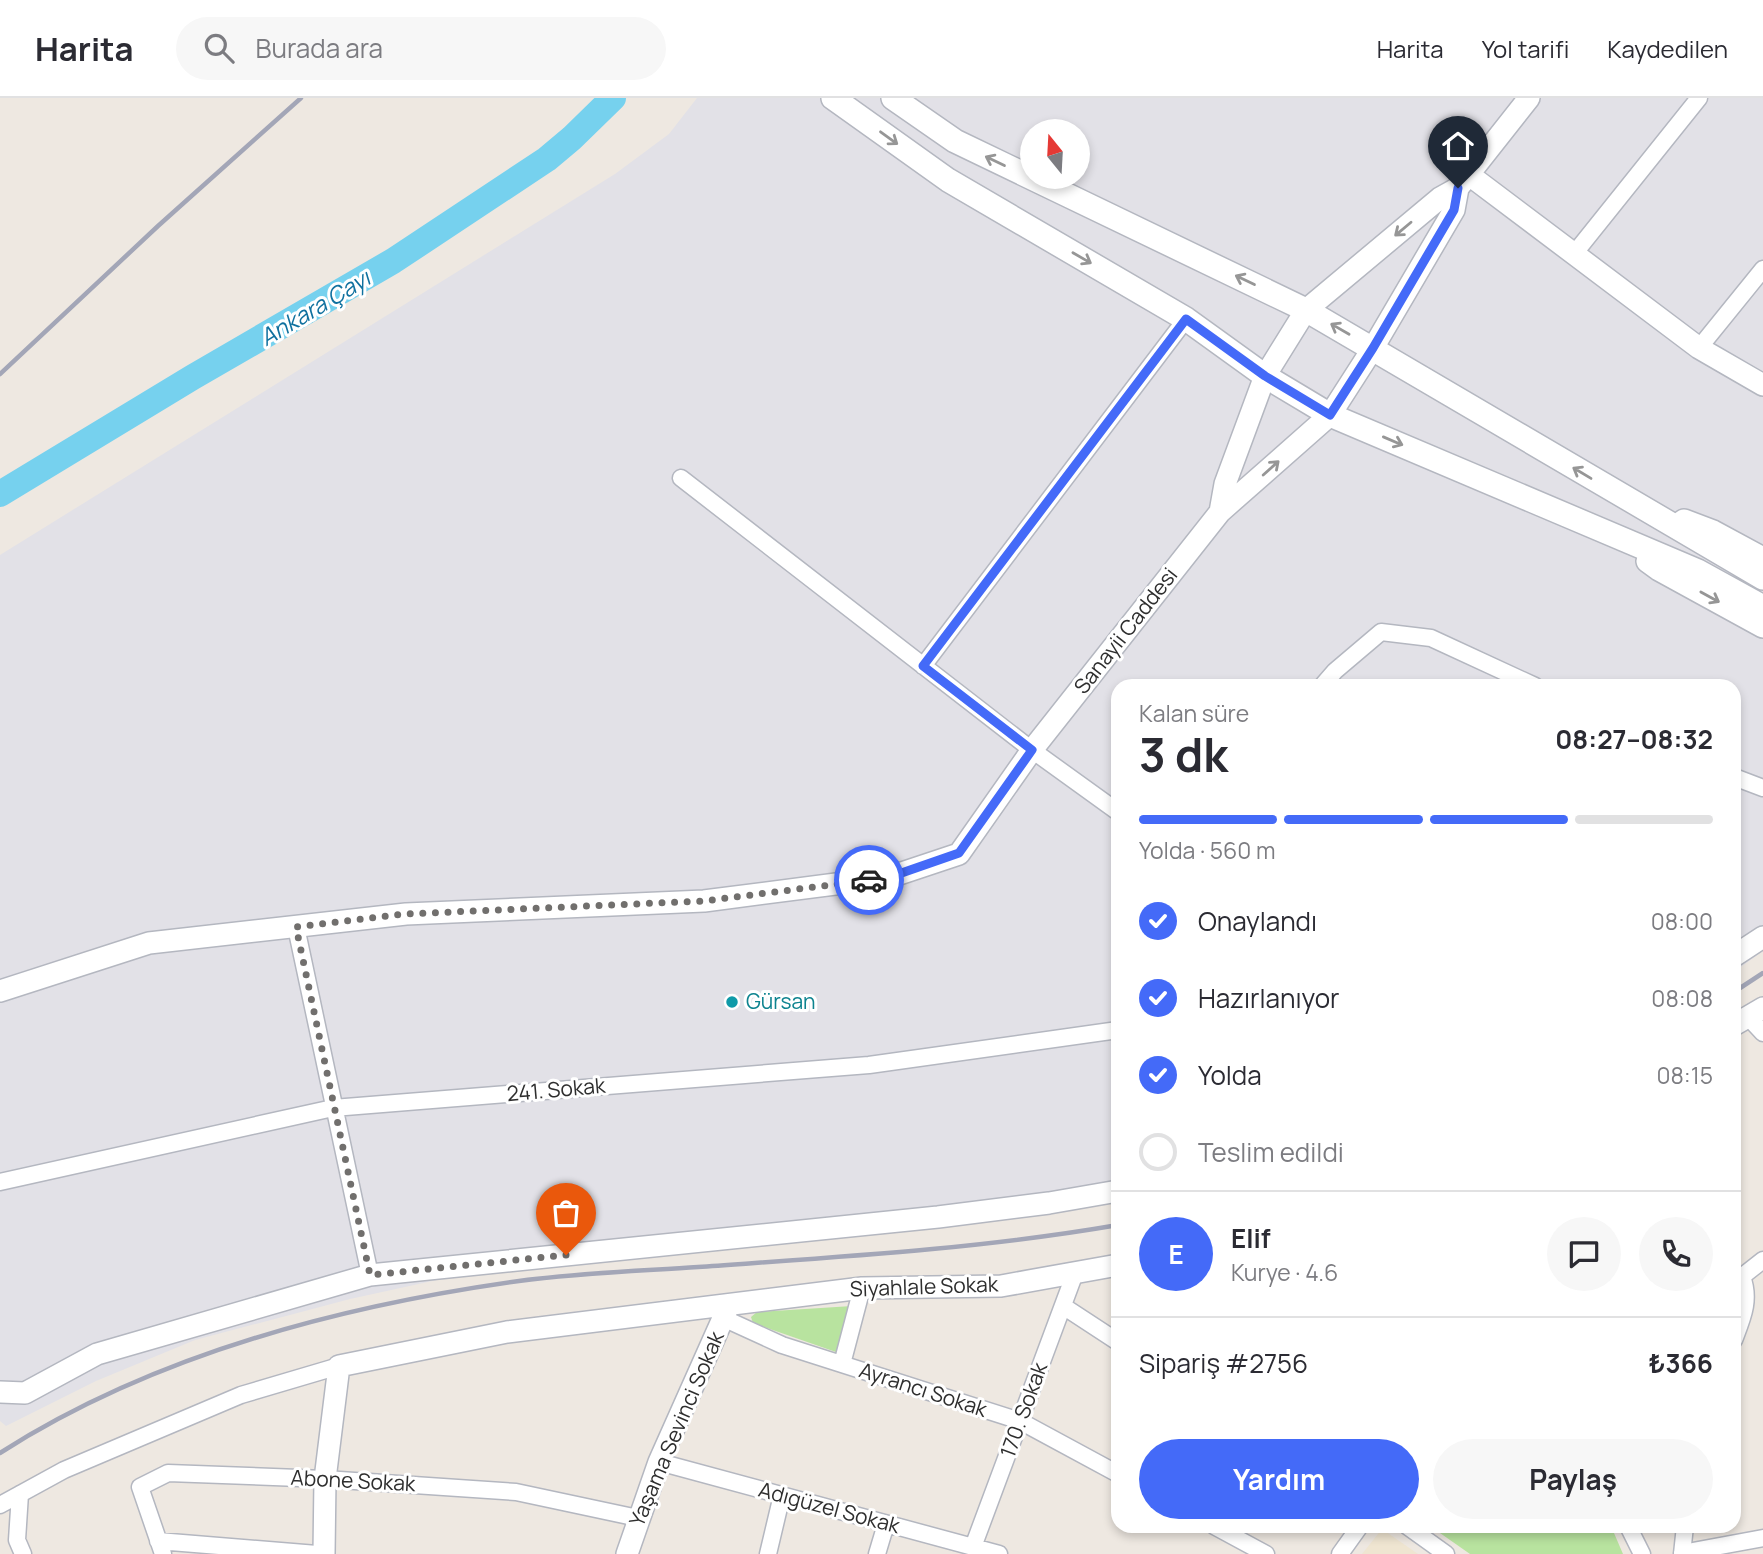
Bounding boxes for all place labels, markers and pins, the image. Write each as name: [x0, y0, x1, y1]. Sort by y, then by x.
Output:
pin: [1428, 116, 1488, 188]
place label: Gürsan: [746, 987, 816, 1015]
marker: Gürsan: [724, 994, 740, 1010]
pin: [536, 1183, 596, 1255]

